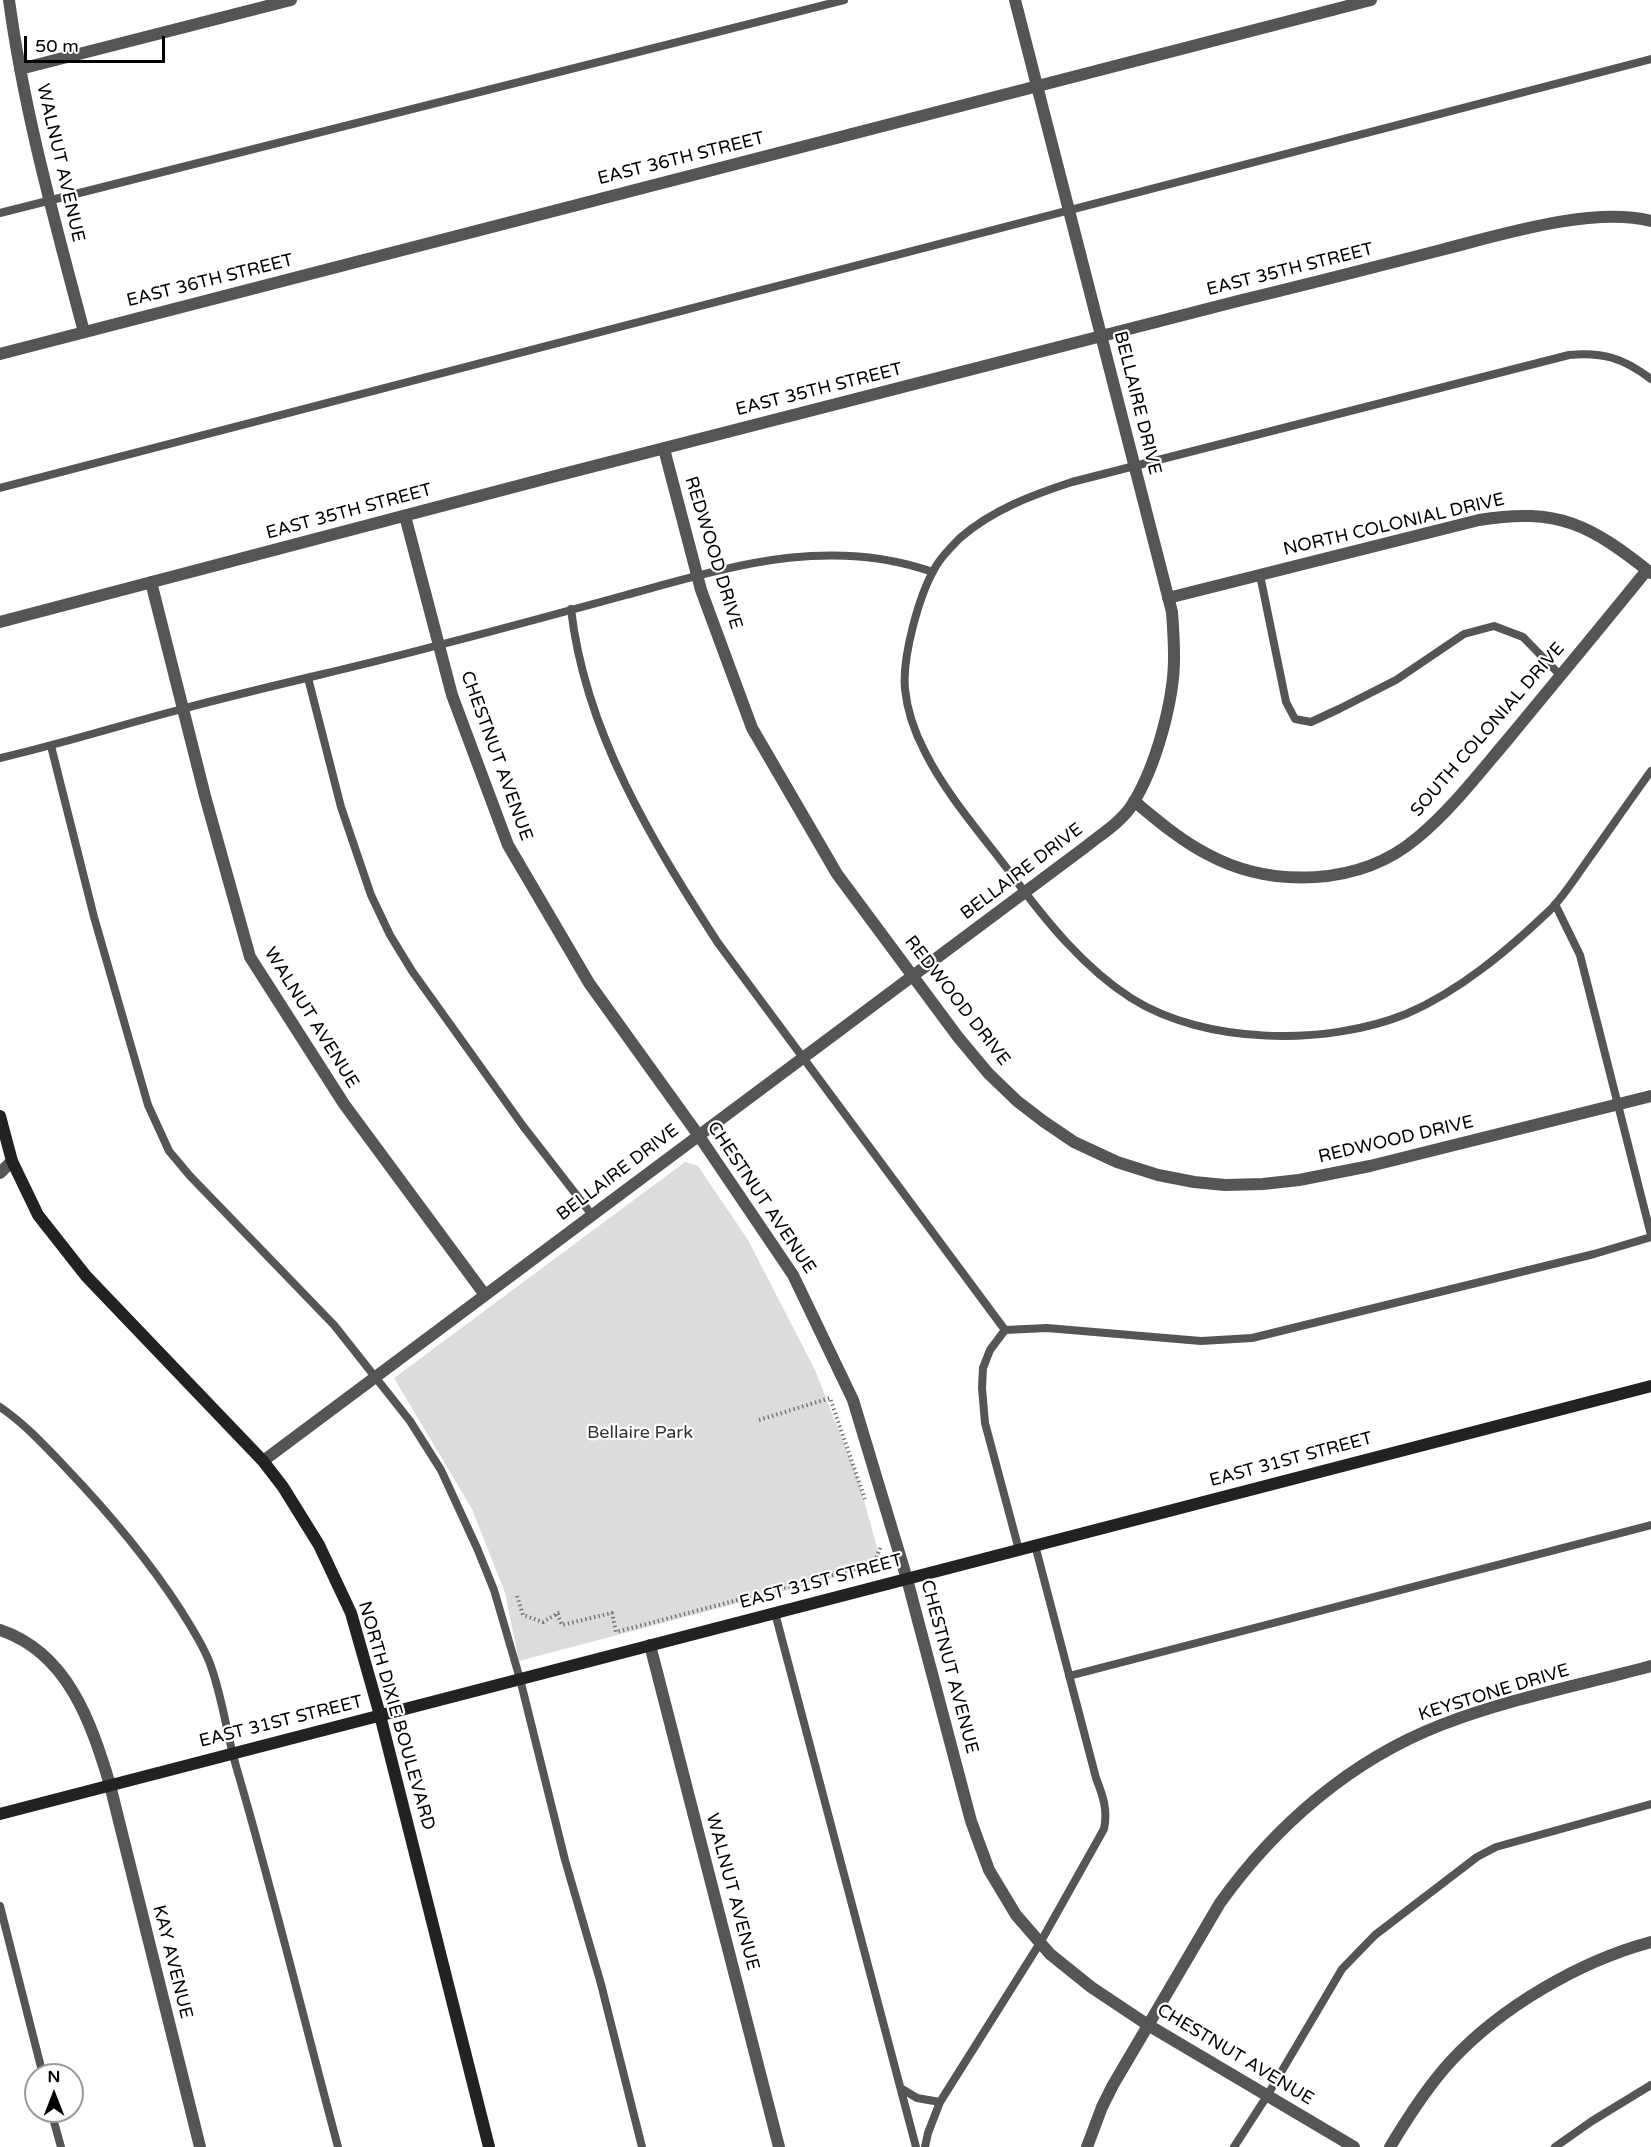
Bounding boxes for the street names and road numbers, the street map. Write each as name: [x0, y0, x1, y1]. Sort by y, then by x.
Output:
street label: WALNUT AVENUE: [31, 82, 89, 244]
street label: EAST 36TH STREET: [595, 128, 767, 190]
street label: EAST 35TH STREET: [1204, 239, 1376, 301]
street label: EAST 36TH STREET: [124, 250, 296, 312]
street label: BELLAIRE DRIVE: [1109, 329, 1165, 477]
street label: EAST 35TH STREET: [733, 359, 905, 421]
street label: REDWOOD DRIVE: [679, 474, 747, 632]
street label: EAST 35TH STREET: [264, 479, 434, 545]
street label: NORTH COLONIAL DRIVE: [1281, 489, 1507, 561]
street label: SOUTH COLONIAL DRIVE: [1406, 638, 1570, 822]
street label: CHESTNUT AVENUE: [455, 668, 537, 844]
street label: BELLAIRE DRIVE: [957, 819, 1087, 925]
street label: REDWOOD DRIVE: [900, 932, 1014, 1070]
street label: WALNUT AVENUE: [259, 944, 363, 1092]
street label: REDWOOD DRIVE: [1316, 1112, 1476, 1168]
street label: CHESTNUT AVENUE: [702, 1118, 820, 1278]
street label: BELLAIRE DRIVE: [553, 1120, 683, 1226]
street label: EAST 31ST STREET: [1207, 1428, 1375, 1492]
street label: EAST 31ST STREET: [737, 1550, 905, 1614]
street label: CHESTNUT AVENUE: [915, 1578, 983, 1756]
street label: NORTH DIXIE BOULEVARD: [353, 1599, 439, 1833]
street label: KEYSTONE DRIVE: [1416, 1660, 1572, 1726]
street label: EAST 31ST STREET: [197, 1691, 365, 1753]
street label: WALNUT AVENUE: [701, 1811, 763, 1973]
street label: KAY AVENUE: [147, 1903, 197, 2021]
street label: CHESTNUT AVENUE: [1153, 2000, 1317, 2110]

